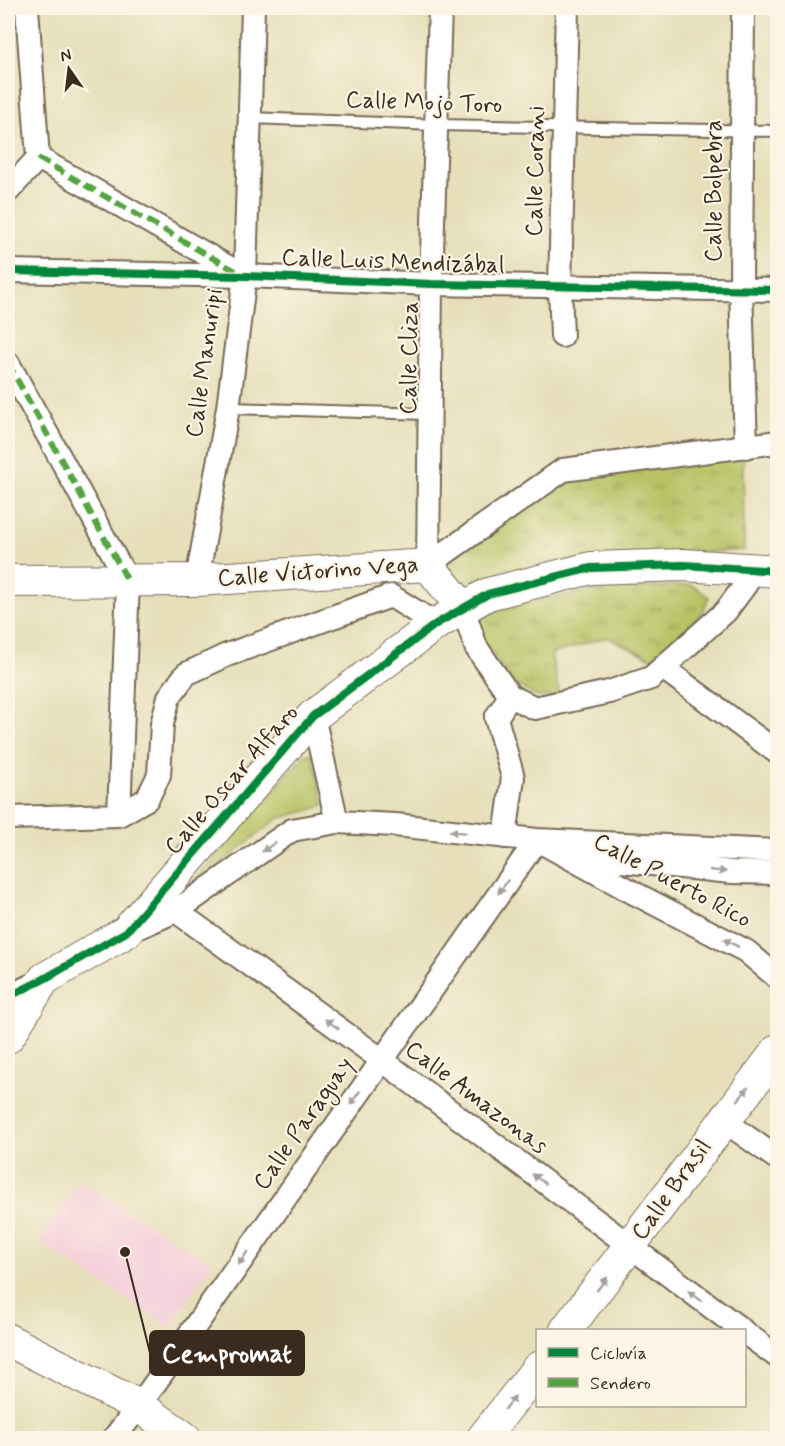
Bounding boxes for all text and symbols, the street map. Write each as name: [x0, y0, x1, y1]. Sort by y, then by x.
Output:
north arrow: [39, 39, 99, 99]
text: N: [58, 44, 73, 67]
street label: Calle Mojo Toro: [345, 85, 503, 121]
street label: Calle Corani: [519, 105, 553, 237]
street label: Calle Bolpebra: [699, 120, 730, 262]
street label: Calle Luis Mendizábal: [281, 243, 505, 281]
street label: Calle Manuripi: [179, 286, 231, 440]
street label: Calle Cliza: [394, 301, 426, 415]
street label: Calle Victorino Vega: [216, 550, 420, 594]
street label: Calle Oscar Alfaro: [158, 698, 306, 862]
street label: Calle Puerto Rico: [588, 826, 756, 936]
one-way arrow: [448, 827, 467, 837]
one-way arrow: [261, 841, 277, 852]
one-way arrow: [708, 866, 727, 876]
one-way arrow: [497, 879, 509, 895]
one-way arrow: [722, 938, 739, 948]
one-way arrow: [325, 1019, 340, 1031]
street label: Calle Amazonas: [398, 1034, 554, 1162]
street label: Calle Paraguay: [247, 1051, 363, 1198]
one-way arrow: [737, 1086, 750, 1102]
one-way arrow: [349, 1090, 361, 1106]
street label: Calle Brasil: [625, 1133, 719, 1247]
one-way arrow: [531, 1173, 547, 1185]
one-way arrow: [237, 1250, 249, 1266]
one-way arrow: [595, 1276, 608, 1292]
one-way arrow: [688, 1290, 703, 1302]
legend: [536, 1329, 746, 1407]
callout: Cempromat: [150, 1331, 304, 1375]
text: Cempromat: [162, 1338, 292, 1372]
text: Ciclovía: [590, 1342, 647, 1366]
text: Sendero: [590, 1372, 651, 1396]
one-way arrow: [504, 1395, 517, 1411]

